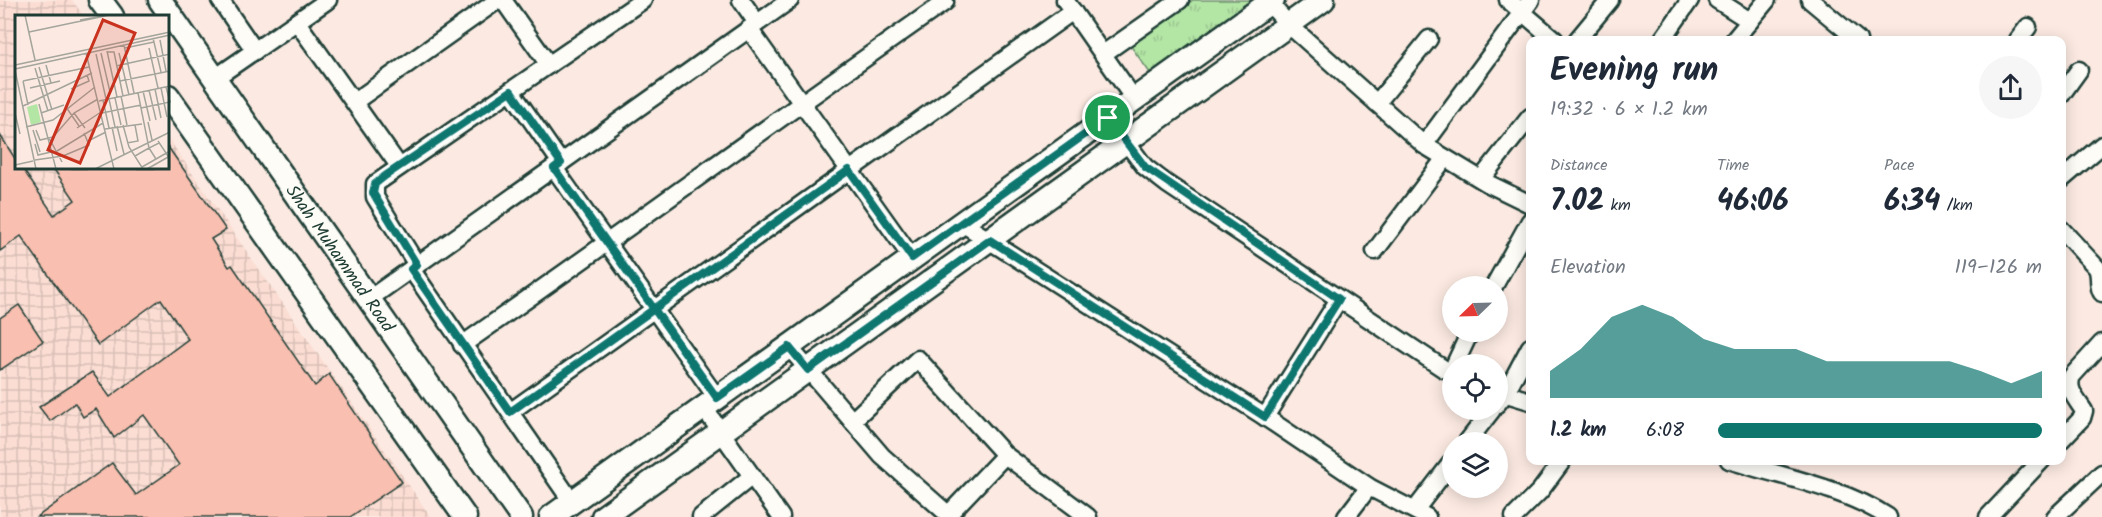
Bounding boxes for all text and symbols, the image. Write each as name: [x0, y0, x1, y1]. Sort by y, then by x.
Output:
inset map: [15, 15, 170, 170]
text: Evening run: [1550, 45, 1718, 98]
button: share: [1979, 56, 2042, 119]
pin: [1082, 92, 1133, 143]
text: 19:32 · 6 × 1.2 km: [1550, 94, 1708, 126]
icon: arrive: [1091, 101, 1124, 134]
text: Distance: [1550, 153, 1608, 178]
text: Time: [1717, 153, 1749, 178]
text: Pace: [1884, 153, 1915, 178]
text: 7.02: [1550, 178, 1604, 226]
text: 46:06: [1717, 178, 1789, 226]
text: 6:34: [1884, 178, 1940, 226]
street label: Shah Muhammad Road: [277, 179, 402, 340]
text: km: [1604, 193, 1631, 218]
text: /km: [1940, 193, 1973, 218]
text: Elevation: [1550, 252, 1626, 284]
text: 119–126 m: [1955, 252, 2042, 284]
north arrow: [1442, 276, 1508, 342]
map controls: [1442, 276, 1508, 498]
button: locate: [1442, 354, 1508, 420]
text: 1.2 km: [1550, 415, 1606, 447]
text: 6:08: [1646, 415, 1684, 447]
button: layers: [1442, 432, 1508, 498]

